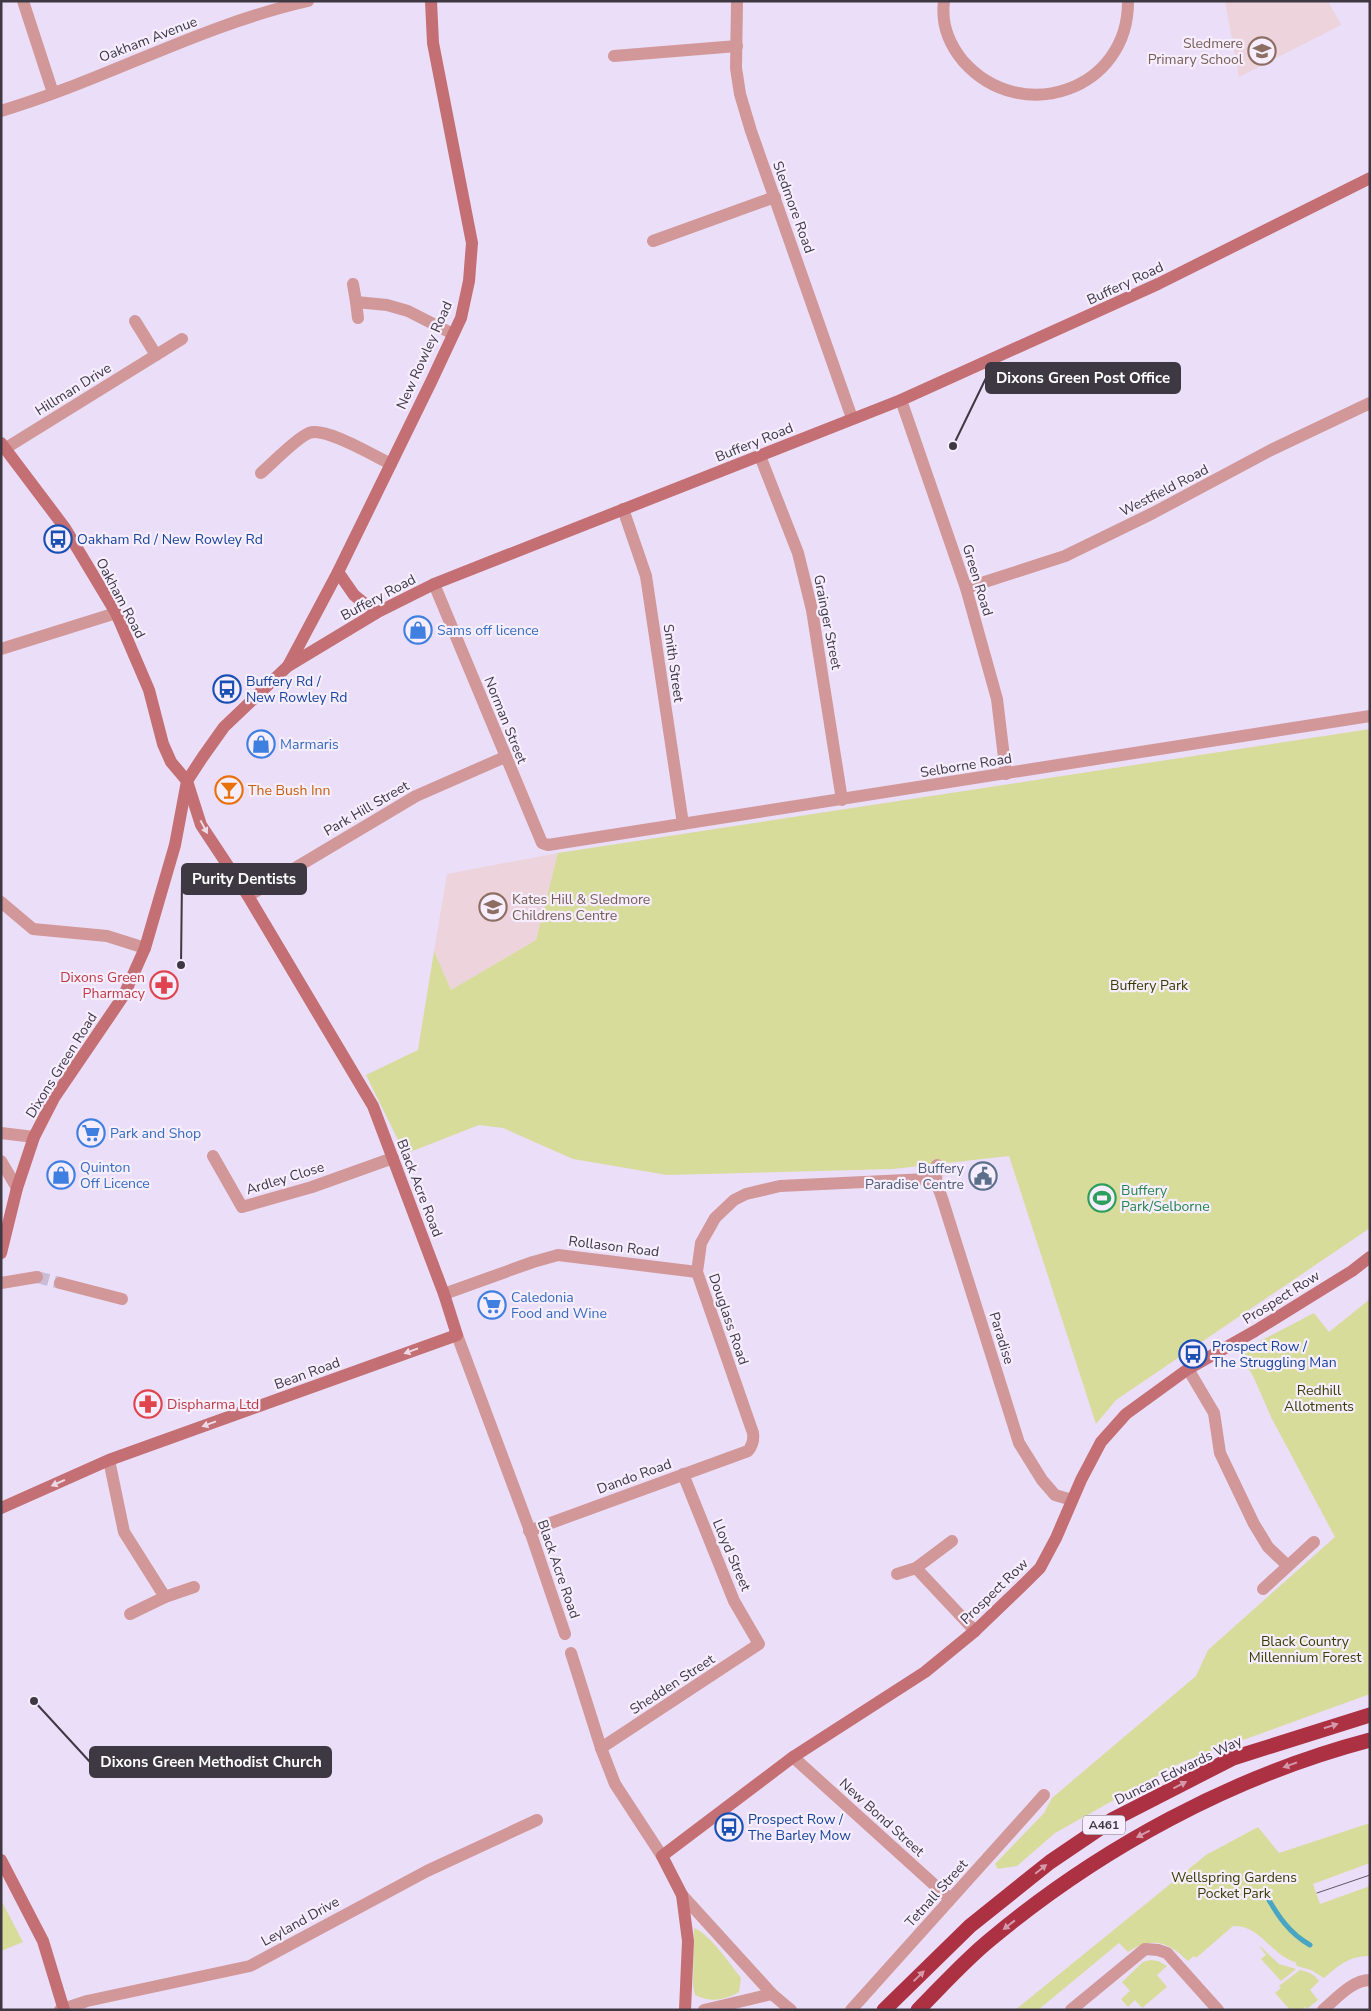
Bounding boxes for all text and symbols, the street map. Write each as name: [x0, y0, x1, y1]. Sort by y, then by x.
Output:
street label: Oakham Avenue: [96, 12, 200, 67]
place label: Sledmere Primary School: [1148, 34, 1244, 69]
school or university icon: Sledmere Primary School: [1247, 36, 1277, 66]
street label: Sledmore Road: [768, 159, 819, 256]
street label: Buffery Road: [1084, 257, 1167, 309]
street label: New Rowley Road: [392, 298, 457, 412]
street label: Hillman Drive: [32, 358, 115, 420]
callout: Dixons Green Post Office: [986, 363, 1180, 393]
text: Dixons Green Post Office: [996, 368, 1170, 388]
street label: Buffery Road: [712, 418, 796, 467]
street label: Westfield Road: [1117, 460, 1212, 521]
bus stop icon: Oakham Rd / New Rowley Rd: [43, 524, 73, 554]
place label: Oakham Rd / New Rowley Rd: [77, 530, 263, 549]
street label: Green Road: [958, 542, 997, 618]
street label: Oakham Road: [91, 555, 150, 642]
street label: Buffery Road: [337, 570, 419, 625]
street label: Grainger Street: [809, 573, 846, 671]
shop icon: Sams off licence: [403, 615, 433, 645]
place label: Sams off licence: [437, 621, 539, 640]
street label: Smith Street: [659, 623, 688, 703]
place label: Buffery Rd / New Rowley Rd: [246, 672, 347, 707]
bus stop icon: Buffery Rd / New Rowley Rd: [212, 674, 242, 704]
street label: Norman Street: [479, 674, 532, 767]
shop icon: Marmaris: [246, 729, 276, 759]
place label: Marmaris: [280, 735, 339, 754]
street label: Selborne Road: [919, 749, 1013, 782]
bar icon: The Bush Inn: [214, 775, 244, 805]
street label: Park Hill Street: [320, 776, 412, 841]
place label: The Bush Inn: [248, 781, 331, 800]
one-way arrow: [200, 820, 208, 834]
callout: Purity Dentists: [182, 864, 306, 894]
text: Purity Dentists: [192, 869, 296, 889]
place label: Kates Hill & Sledmore Childrens Centre: [512, 890, 650, 925]
school or university icon: Kates Hill & Sledmore Childrens Centre: [478, 892, 508, 922]
place label: Dixons Green Pharmacy: [60, 968, 146, 1003]
pharmacy icon: Dixons Green Pharmacy: [149, 970, 179, 1000]
park label: Buffery Park: [1110, 976, 1189, 995]
street label: Dixons Green Road: [21, 1009, 102, 1122]
supermarket icon: Park and Shop: [76, 1118, 106, 1148]
place label: Park and Shop: [110, 1124, 201, 1143]
street label: Black Acre Road: [392, 1137, 447, 1240]
place label: Quinton Off Licence: [80, 1158, 150, 1193]
street label: Ardley Close: [244, 1158, 327, 1199]
place label: Buffery Paradise Centre: [865, 1159, 965, 1194]
shop icon: Quinton Off Licence: [46, 1160, 76, 1190]
public building icon: Buffery Paradise Centre: [968, 1161, 998, 1191]
place label: Buffery Park/Selborne: [1121, 1181, 1210, 1216]
sports icon: Buffery Park/Selborne: [1087, 1183, 1117, 1213]
street label: Rollason Road: [567, 1232, 660, 1261]
street label: Prospect Row: [1239, 1266, 1324, 1329]
street label: Douglass Road: [704, 1271, 753, 1367]
place label: Caledonia Food and Wine: [511, 1288, 607, 1323]
supermarket icon: Caledonia Food and Wine: [477, 1290, 507, 1320]
street label: Paradise: [985, 1310, 1018, 1367]
place label: Prospect Row / The Struggling Man: [1212, 1337, 1337, 1372]
bus stop icon: Prospect Row / The Struggling Man: [1178, 1339, 1208, 1369]
one-way arrow: [403, 1347, 418, 1355]
street label: Bean Road: [272, 1353, 343, 1394]
park label: Redhill Allotments: [1284, 1381, 1354, 1416]
pharmacy icon: Dispharma Ltd: [133, 1389, 163, 1419]
place label: Dispharma Ltd: [167, 1395, 259, 1414]
one-way arrow: [201, 1420, 216, 1428]
street label: Dando Road: [594, 1454, 674, 1499]
one-way arrow: [51, 1479, 65, 1487]
street label: Lloyd Street: [708, 1516, 755, 1594]
street label: Black Acre Road: [533, 1517, 584, 1621]
street label: Prospect Row: [956, 1554, 1033, 1629]
park label: Black Country Millennium Forest: [1249, 1632, 1361, 1667]
street label: Shedden Street: [626, 1650, 718, 1719]
one-way arrow: [1323, 1722, 1338, 1730]
street label: Duncan Edwards Way: [1111, 1731, 1246, 1810]
callout: Dixons Green Methodist Church: [90, 1747, 331, 1777]
text: Dixons Green Methodist Church: [100, 1752, 322, 1772]
one-way arrow: [1282, 1761, 1297, 1769]
street label: New Bond Street: [835, 1774, 928, 1861]
one-way arrow: [1173, 1781, 1187, 1789]
place label: Prospect Row / The Barley Mow: [748, 1810, 851, 1845]
bus stop icon: Prospect Row / The Barley Mow: [714, 1812, 744, 1842]
road number: A461: [1083, 1816, 1125, 1834]
one-way arrow: [1136, 1830, 1150, 1838]
street label: Tetnall Street: [901, 1855, 972, 1931]
one-way arrow: [1034, 1864, 1047, 1875]
park label: Wellspring Gardens Pocket Park: [1171, 1868, 1297, 1903]
street label: Leyland Drive: [258, 1892, 343, 1951]
one-way arrow: [1002, 1920, 1016, 1930]
one-way arrow: [913, 1970, 925, 1982]

